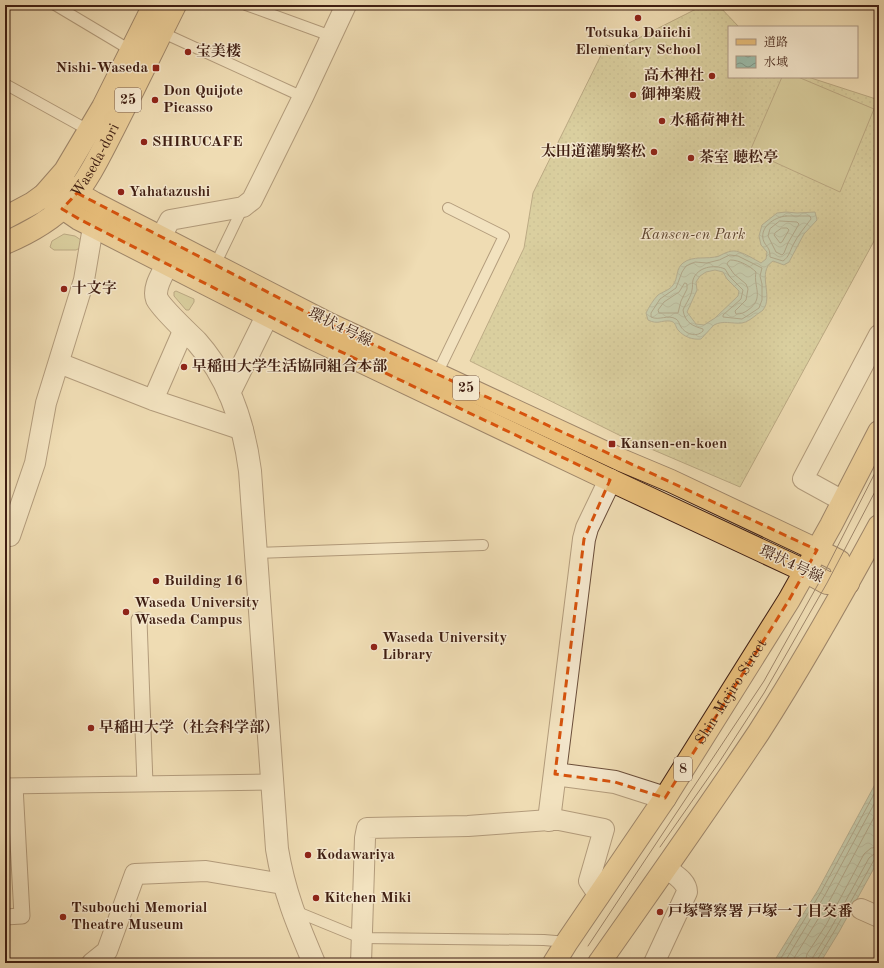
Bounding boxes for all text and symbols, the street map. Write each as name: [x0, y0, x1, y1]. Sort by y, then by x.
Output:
marker: Totsuka Daiichi Elementary School: [633, 13, 643, 23]
place label: Totsuka Daiichi Elementary School: [575, 26, 701, 58]
legend: [728, 26, 858, 78]
text: 道路: [764, 35, 788, 49]
place label: 宝美楼: [196, 43, 241, 60]
marker: 宝美楼: [183, 47, 193, 57]
text: 水域: [764, 55, 788, 69]
place label: Nishi-Waseda: [56, 61, 148, 76]
marker: Nishi-Waseda: [151, 63, 161, 73]
place label: 高木神社: [644, 67, 704, 84]
marker: 高木神社: [707, 71, 717, 81]
place label: Don Quijote Picasso: [163, 84, 243, 116]
place label: 御神楽殿: [641, 86, 701, 103]
road number: 25: [115, 88, 141, 112]
marker: 御神楽殿: [628, 90, 638, 100]
marker: Don Quijote Picasso: [150, 95, 160, 105]
place label: 水稲荷神社: [670, 112, 745, 129]
marker: 水稲荷神社: [657, 116, 667, 126]
street label: Waseda-dori: [69, 121, 122, 200]
place label: SHIRUCAFE: [152, 135, 243, 150]
marker: SHIRUCAFE: [139, 137, 149, 147]
place label: 太田道灌駒繁松: [541, 143, 646, 160]
marker: 太田道灌駒繁松: [649, 147, 659, 157]
place label: 茶室 聴松亭: [699, 149, 778, 166]
marker: 茶室 聴松亭: [686, 153, 696, 163]
place label: Yahatazushi: [129, 185, 210, 200]
marker: Yahatazushi: [116, 187, 126, 197]
park label: Kansen-en Park: [640, 228, 745, 243]
place label: 十文字: [72, 280, 117, 297]
marker: 十文字: [59, 284, 69, 294]
street label: 環状4号線: [306, 304, 375, 350]
place label: 早稲田大学生活協同組合本部: [192, 357, 388, 375]
marker: 早稲田大学生活協同組合本部: [179, 362, 189, 372]
road number: 25: [453, 376, 479, 400]
place label: Kansen-en-koen: [620, 437, 727, 452]
marker: Kansen-en-koen: [607, 439, 617, 449]
street label: 環状4号線: [757, 542, 826, 586]
place label: Building 16: [164, 574, 243, 589]
marker: Building 16: [151, 576, 161, 586]
place label: Waseda University Waseda Campus: [134, 596, 259, 628]
marker: Waseda University Waseda Campus: [121, 607, 131, 617]
place label: Waseda University Library: [382, 631, 507, 663]
street label: Shin-Mejiro Street: [693, 637, 770, 747]
marker: Waseda University Library: [369, 642, 379, 652]
place label: 早稲田大学（社会科学部）: [99, 719, 279, 736]
marker: 早稲田大学（社会科学部）: [86, 723, 96, 733]
road number: 8: [674, 757, 692, 781]
place label: Kodawariya: [316, 848, 395, 863]
marker: Kodawariya: [303, 850, 313, 860]
place label: Kitchen Miki: [324, 891, 411, 906]
marker: Kitchen Miki: [311, 893, 321, 903]
place label: Tsubouchi Memorial Theatre Museum: [71, 901, 208, 933]
place label: 戸塚警察署 戸塚一丁目交番: [668, 903, 853, 920]
marker: 戸塚警察署 戸塚一丁目交番: [655, 907, 665, 917]
marker: Tsubouchi Memorial Theatre Museum: [58, 912, 68, 922]

